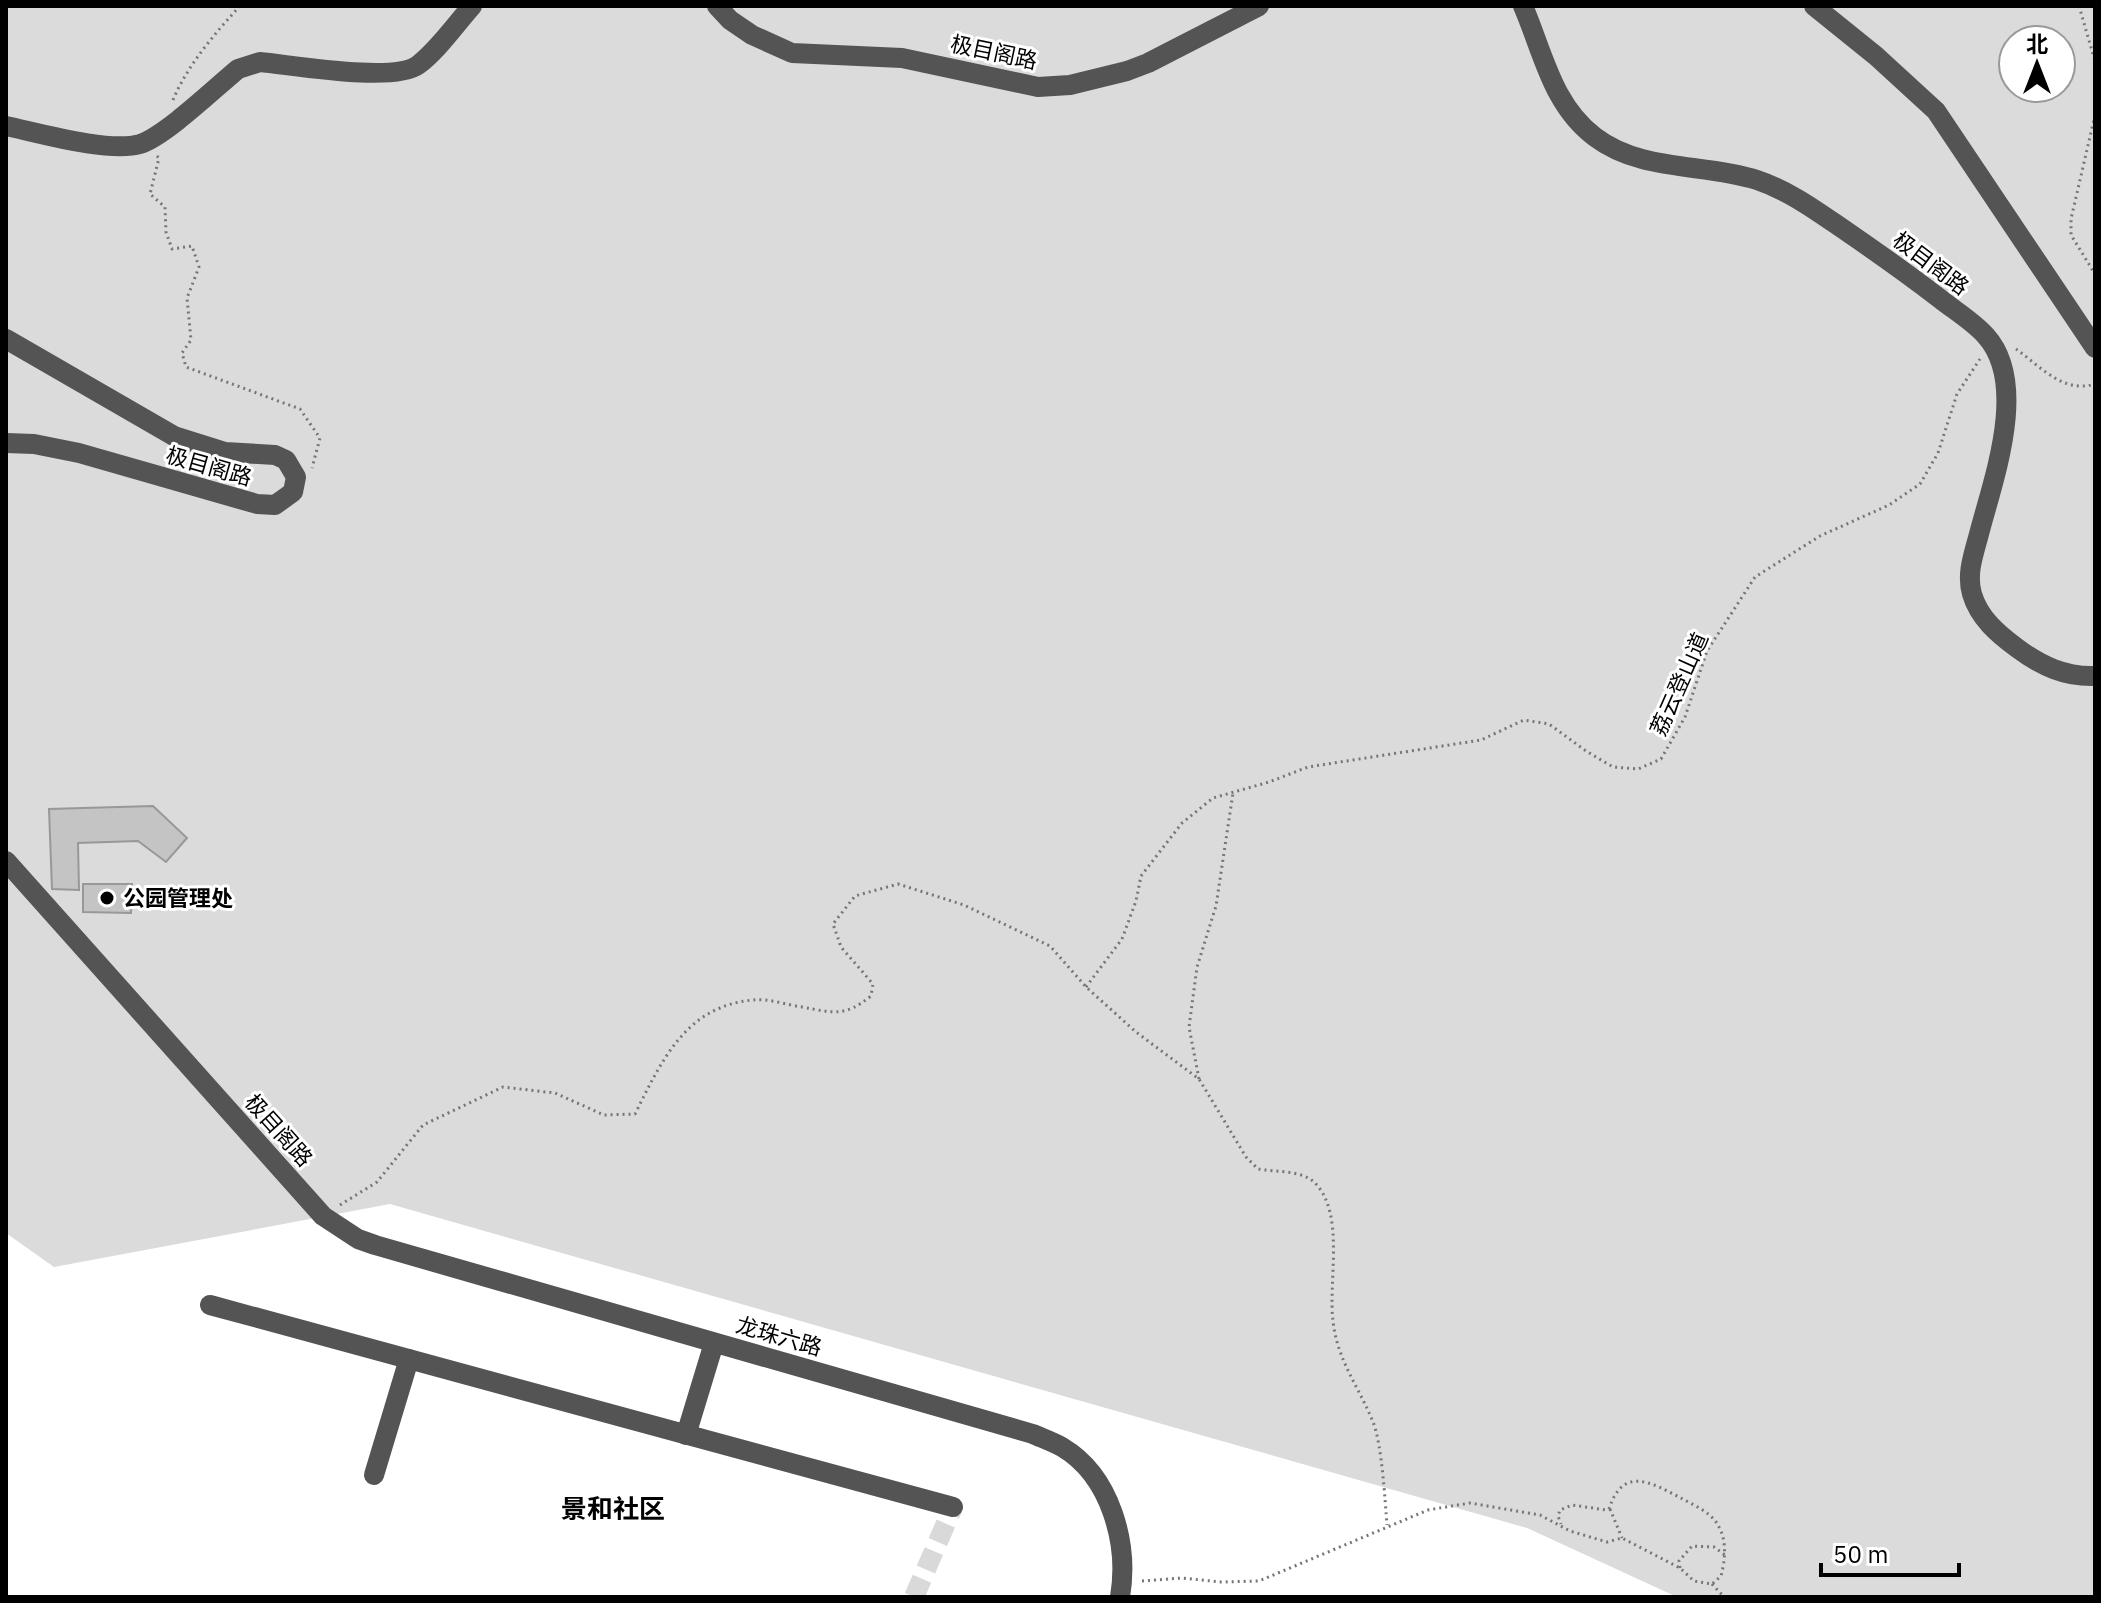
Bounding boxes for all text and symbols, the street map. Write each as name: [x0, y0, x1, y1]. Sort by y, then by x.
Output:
north arrow: [1997, 24, 2077, 104]
street label: 极目阁路: [948, 28, 1040, 75]
text: 北: [2026, 29, 2048, 58]
street label: 极目阁路: [1887, 225, 1975, 301]
street label: 极目阁路: [163, 439, 255, 492]
street label: 荔云登山道: [1643, 628, 1714, 740]
place label: 公园管理处: [123, 883, 233, 912]
marker: 公园管理处: [98, 889, 116, 907]
street label: 极目阁路: [239, 1087, 320, 1172]
street label: 龙珠六路: [733, 1309, 825, 1362]
district label: 景和社区: [561, 1491, 665, 1525]
scale bar: [1821, 1527, 1959, 1577]
text: 50 m: [1833, 1538, 1888, 1570]

